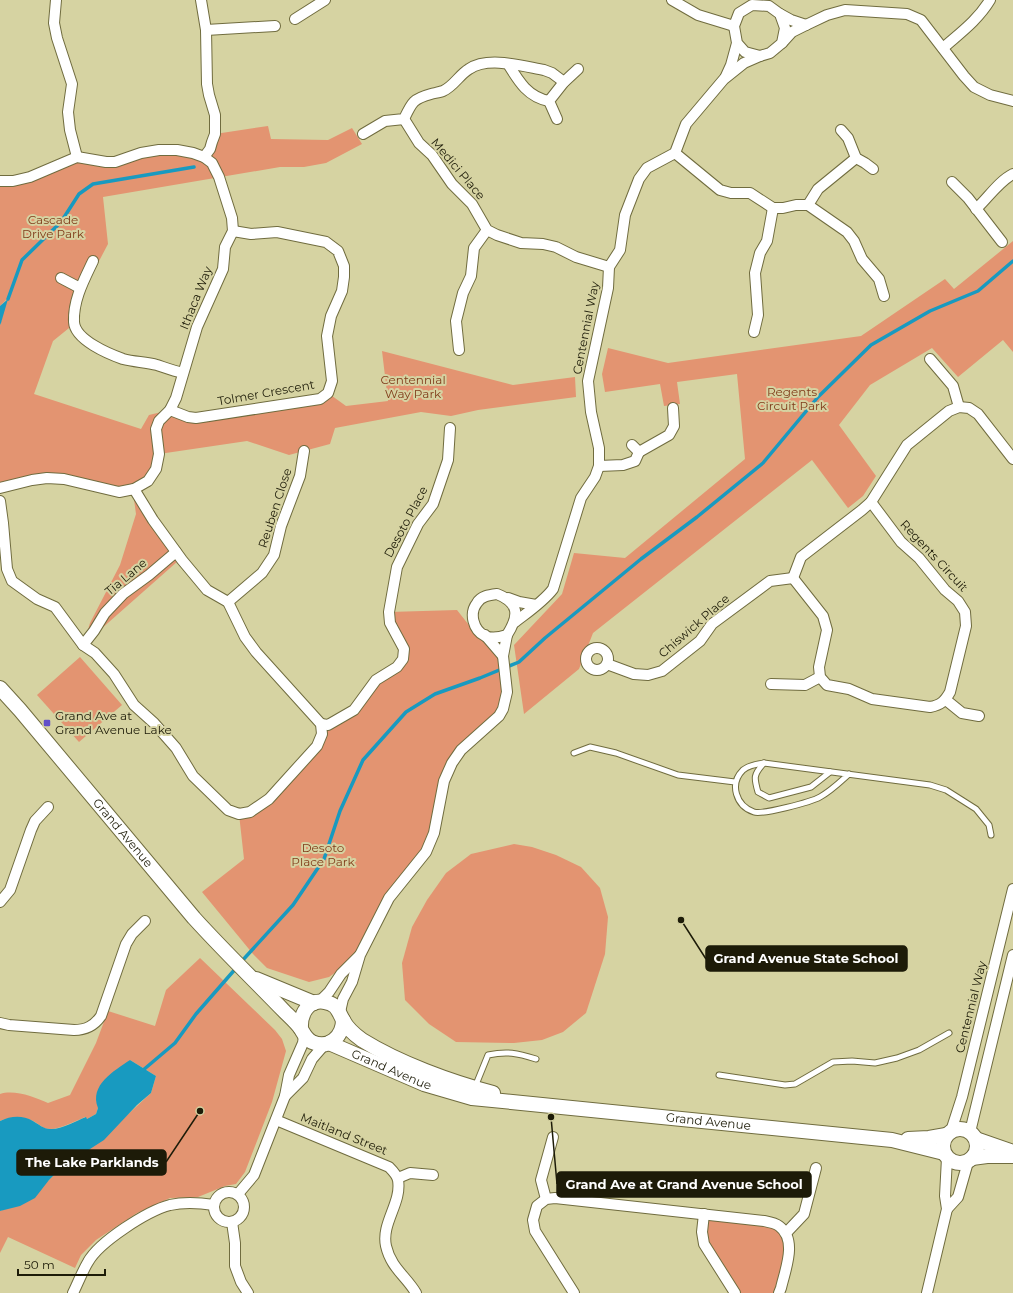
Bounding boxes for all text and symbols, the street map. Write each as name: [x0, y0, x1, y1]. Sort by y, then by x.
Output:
street label: Medici Place: [428, 135, 489, 203]
park label: Cascade Drive Park: [22, 212, 85, 241]
street label: Ithaca Way: [176, 264, 215, 332]
street label: Centennial Way: [569, 280, 602, 376]
park label: Centennial Way Park: [380, 372, 446, 401]
street label: Tolmer Crescent: [216, 377, 316, 408]
park label: Regents Circuit Park: [757, 384, 828, 413]
street label: Reuben Close: [255, 466, 294, 550]
street label: Desoto Place: [380, 484, 431, 560]
street label: Regents Circuit: [897, 517, 972, 595]
street label: Tia Lane: [102, 555, 150, 598]
street label: Chiswick Place: [655, 591, 732, 661]
place label: Grand Ave at Grand Avenue Lake: [55, 708, 172, 737]
marker: Grand Ave at Grand Avenue Lake: [42, 718, 52, 728]
street label: Grand Avenue: [90, 795, 156, 870]
park label: Desoto Place Park: [291, 840, 356, 869]
callout: Grand Avenue State School: [706, 946, 907, 971]
text: Grand Avenue State School: [714, 950, 898, 966]
street label: Centennial Way: [952, 959, 989, 1055]
street label: Grand Avenue: [349, 1046, 433, 1093]
street label: Maitland Street: [298, 1109, 390, 1158]
street label: Grand Avenue: [665, 1109, 752, 1133]
callout: The Lake Parklands: [17, 1150, 166, 1175]
text: The Lake Parklands: [25, 1154, 159, 1170]
callout: Grand Ave at Grand Avenue School: [557, 1172, 811, 1197]
text: Grand Ave at Grand Avenue School: [565, 1176, 803, 1192]
scale bar: [18, 1251, 105, 1277]
text: 50 m: [24, 1257, 55, 1272]

